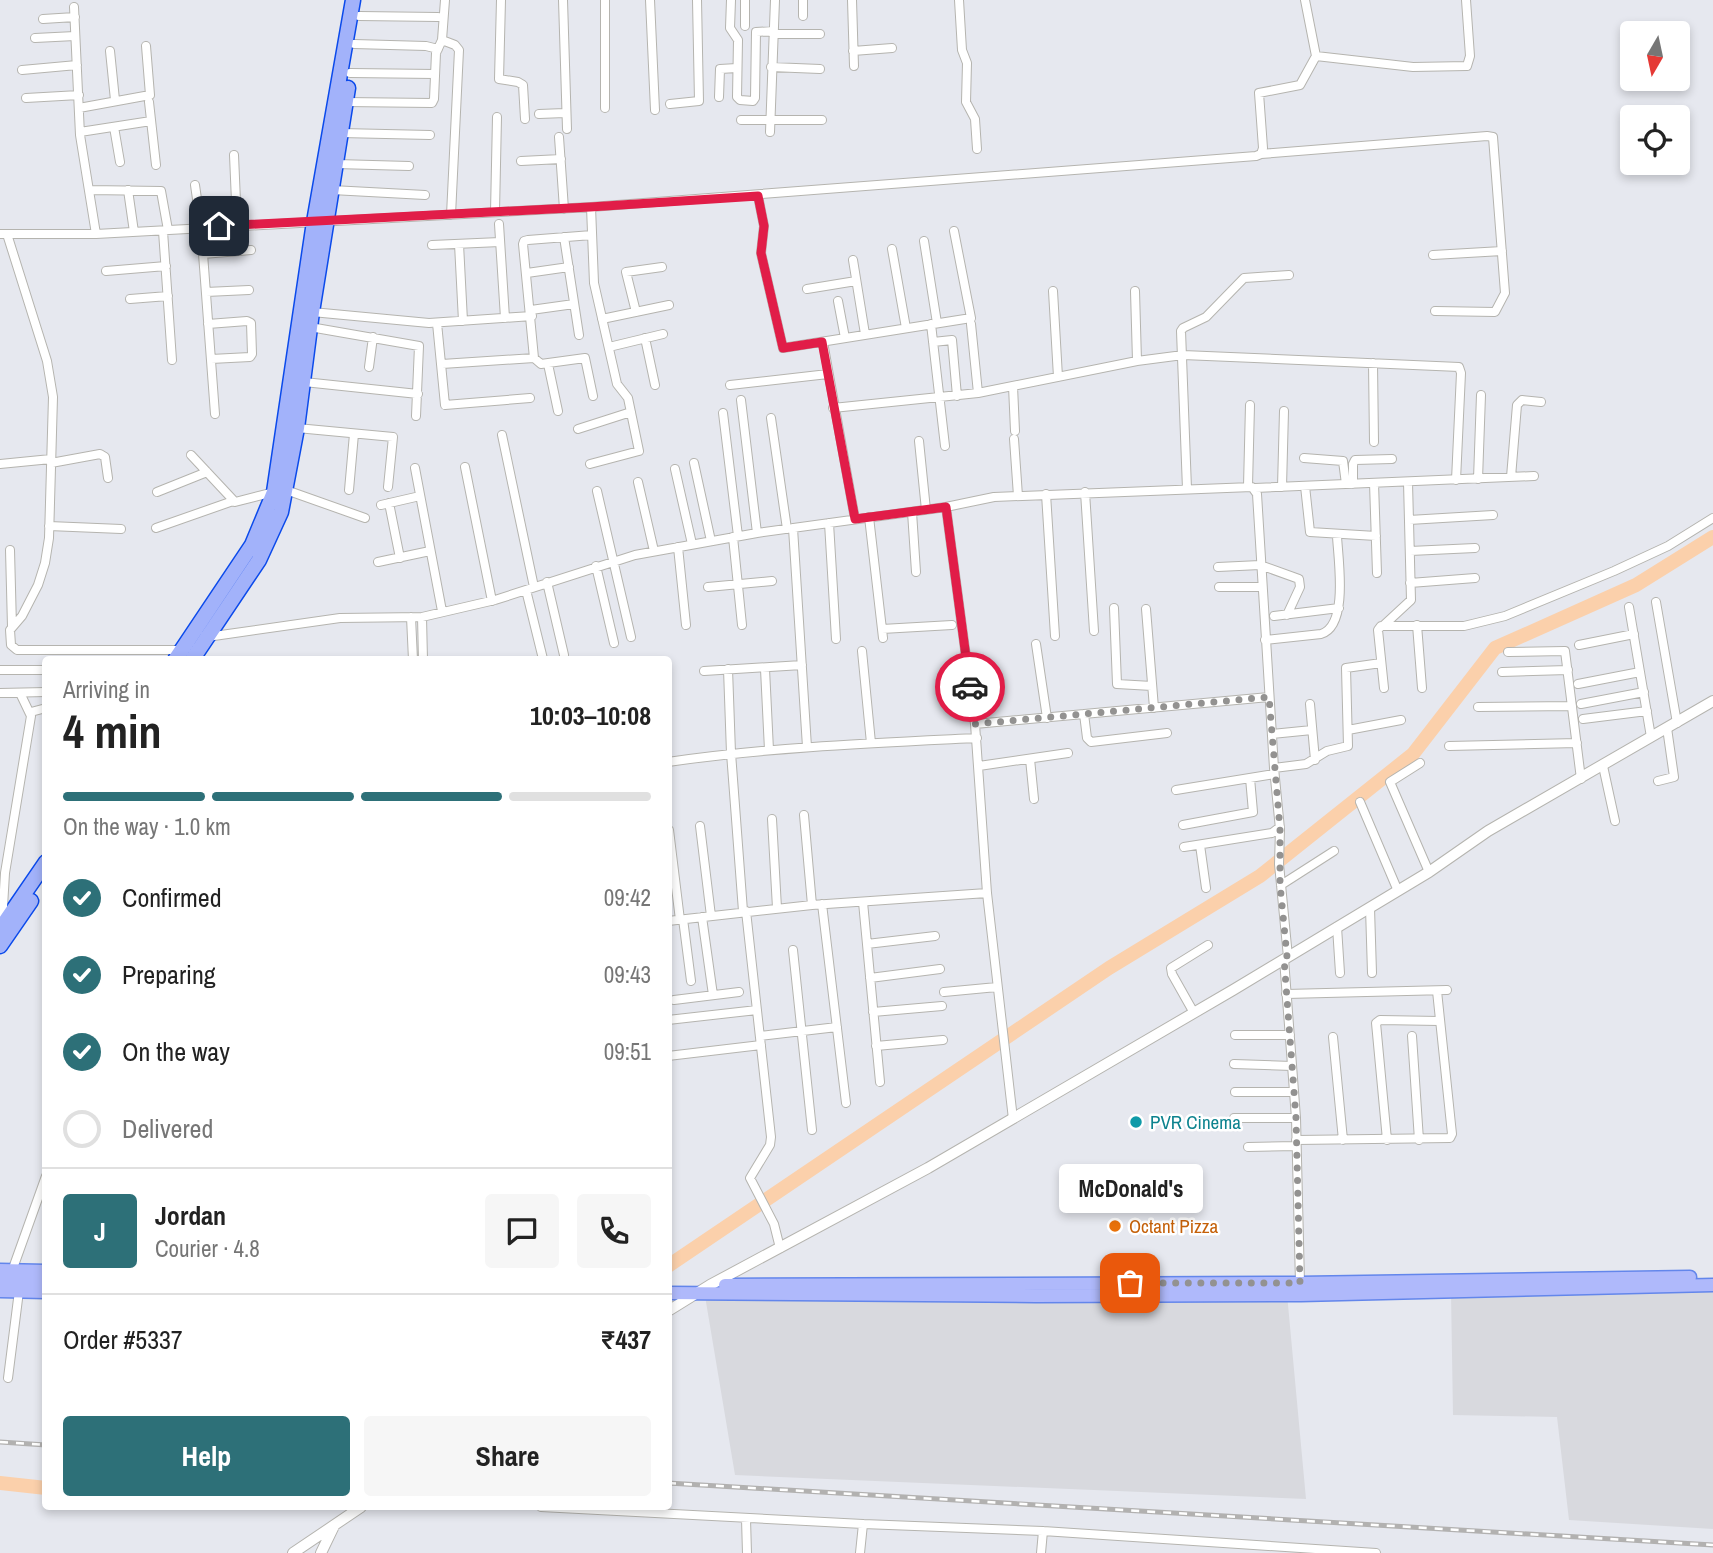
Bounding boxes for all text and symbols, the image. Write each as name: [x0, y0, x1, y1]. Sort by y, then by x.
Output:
north arrow: [1620, 21, 1690, 91]
map controls: [1620, 21, 1690, 175]
button: locate: [1620, 105, 1690, 175]
pin: [189, 196, 249, 256]
icon: home: [200, 207, 238, 245]
courier: [935, 652, 1005, 722]
icon: car: [951, 668, 989, 706]
text: Arriving in: [63, 674, 150, 705]
text: 10:03–10:08: [530, 698, 651, 733]
text: 4 min: [63, 700, 162, 762]
text: On the way · 1.0 km: [63, 811, 231, 842]
icon: check: [63, 879, 101, 917]
text: Confirmed: [122, 880, 222, 915]
text: 09:42: [604, 882, 651, 913]
icon: check: [63, 956, 101, 994]
text: Preparing: [122, 957, 216, 992]
text: 09:43: [604, 959, 651, 990]
icon: check: [63, 1033, 101, 1071]
text: On the way: [122, 1034, 230, 1069]
text: 09:51: [604, 1036, 651, 1067]
place label: PVR Cinema: [1150, 1109, 1241, 1135]
text: Delivered: [122, 1111, 213, 1146]
marker: PVR Cinema: [1128, 1114, 1144, 1130]
callout: McDonald's: [1058, 1164, 1202, 1213]
text: McDonald's: [1078, 1173, 1184, 1204]
button: chat: [485, 1194, 559, 1268]
button: phone: [577, 1194, 651, 1268]
text: Jordan: [155, 1198, 226, 1233]
place label: Octant Pizza: [1129, 1213, 1219, 1239]
text: J: [94, 1214, 106, 1249]
marker: Octant Pizza: [1107, 1218, 1123, 1234]
text: Courier · 4.8: [155, 1233, 260, 1264]
pin: [1100, 1253, 1160, 1313]
icon: bag: [1111, 1264, 1149, 1302]
text: Order #5337: [63, 1322, 183, 1357]
text: ₹437: [600, 1322, 651, 1357]
button: Help: [63, 1416, 350, 1496]
button: Share: [364, 1416, 651, 1496]

